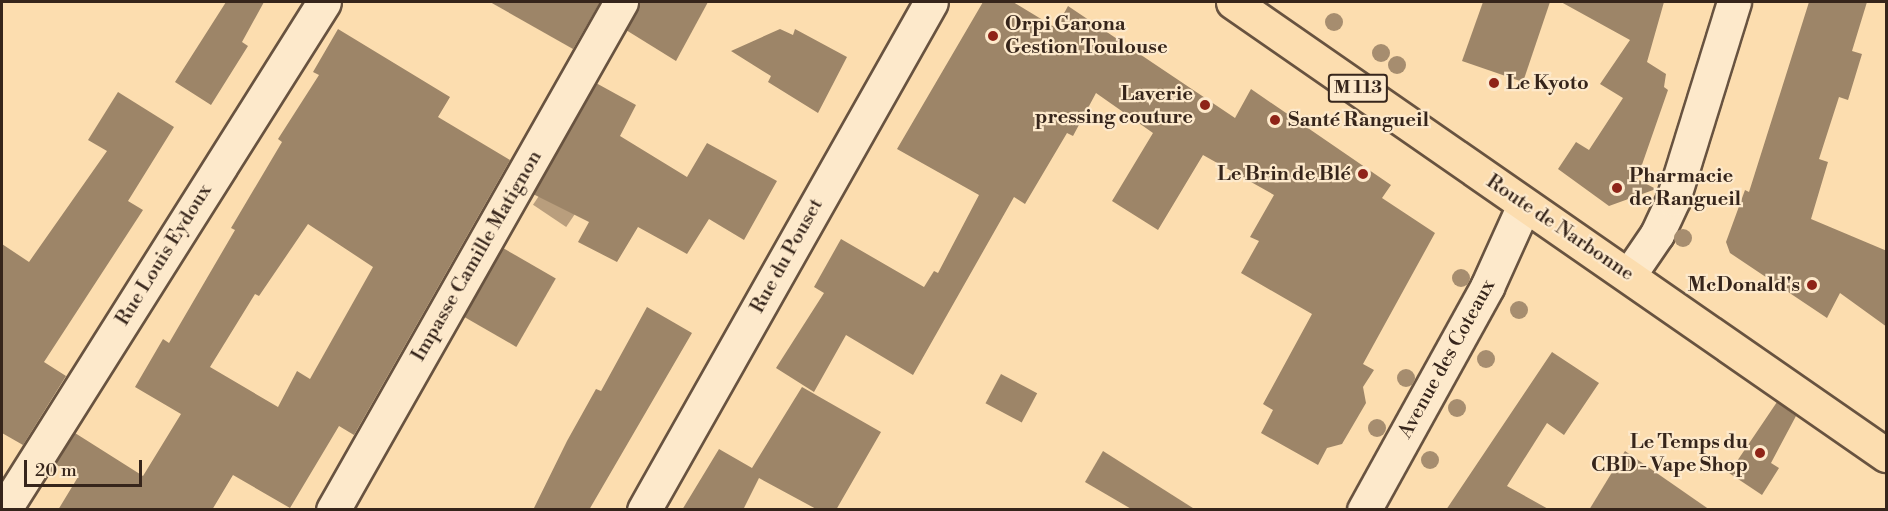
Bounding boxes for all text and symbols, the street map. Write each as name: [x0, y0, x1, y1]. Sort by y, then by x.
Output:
place label: Orpi Garona Gestion Toulouse: [1005, 13, 1168, 60]
marker: Orpi Garona Gestion Toulouse: [986, 29, 1000, 43]
place label: Le Kyoto: [1506, 71, 1589, 95]
road number: M 113: [1326, 73, 1390, 103]
marker: Le Kyoto: [1487, 76, 1501, 90]
place label: Laverie pressing couture: [1035, 82, 1193, 129]
marker: Laverie pressing couture: [1198, 98, 1212, 112]
place label: Santé Rangueil: [1288, 108, 1429, 132]
marker: Santé Rangueil: [1266, 111, 1284, 129]
street label: Impasse Camille Matignon: [407, 146, 547, 366]
place label: Le Brin de Blé: [1217, 162, 1351, 186]
place label: Pharmacie de Rangueil: [1629, 164, 1741, 211]
marker: Le Brin de Blé: [1356, 167, 1370, 181]
street label: Route de Narbonne: [1482, 170, 1638, 286]
street label: Rue Louis Eydoux: [111, 180, 217, 330]
marker: Pharmacie de Rangueil: [1610, 181, 1624, 195]
street label: Rue du Pouset: [746, 195, 828, 317]
place label: McDonald's: [1688, 273, 1800, 297]
street label: Avenue des Coteaux: [1393, 275, 1501, 443]
marker: McDonald's: [1805, 278, 1819, 292]
place label: Le Temps du CBD - Vape Shop: [1591, 430, 1748, 477]
marker: Le Temps du CBD - Vape Shop: [1753, 446, 1767, 460]
scale bar: [27, 448, 146, 486]
text: 20 m: [35, 459, 77, 482]

